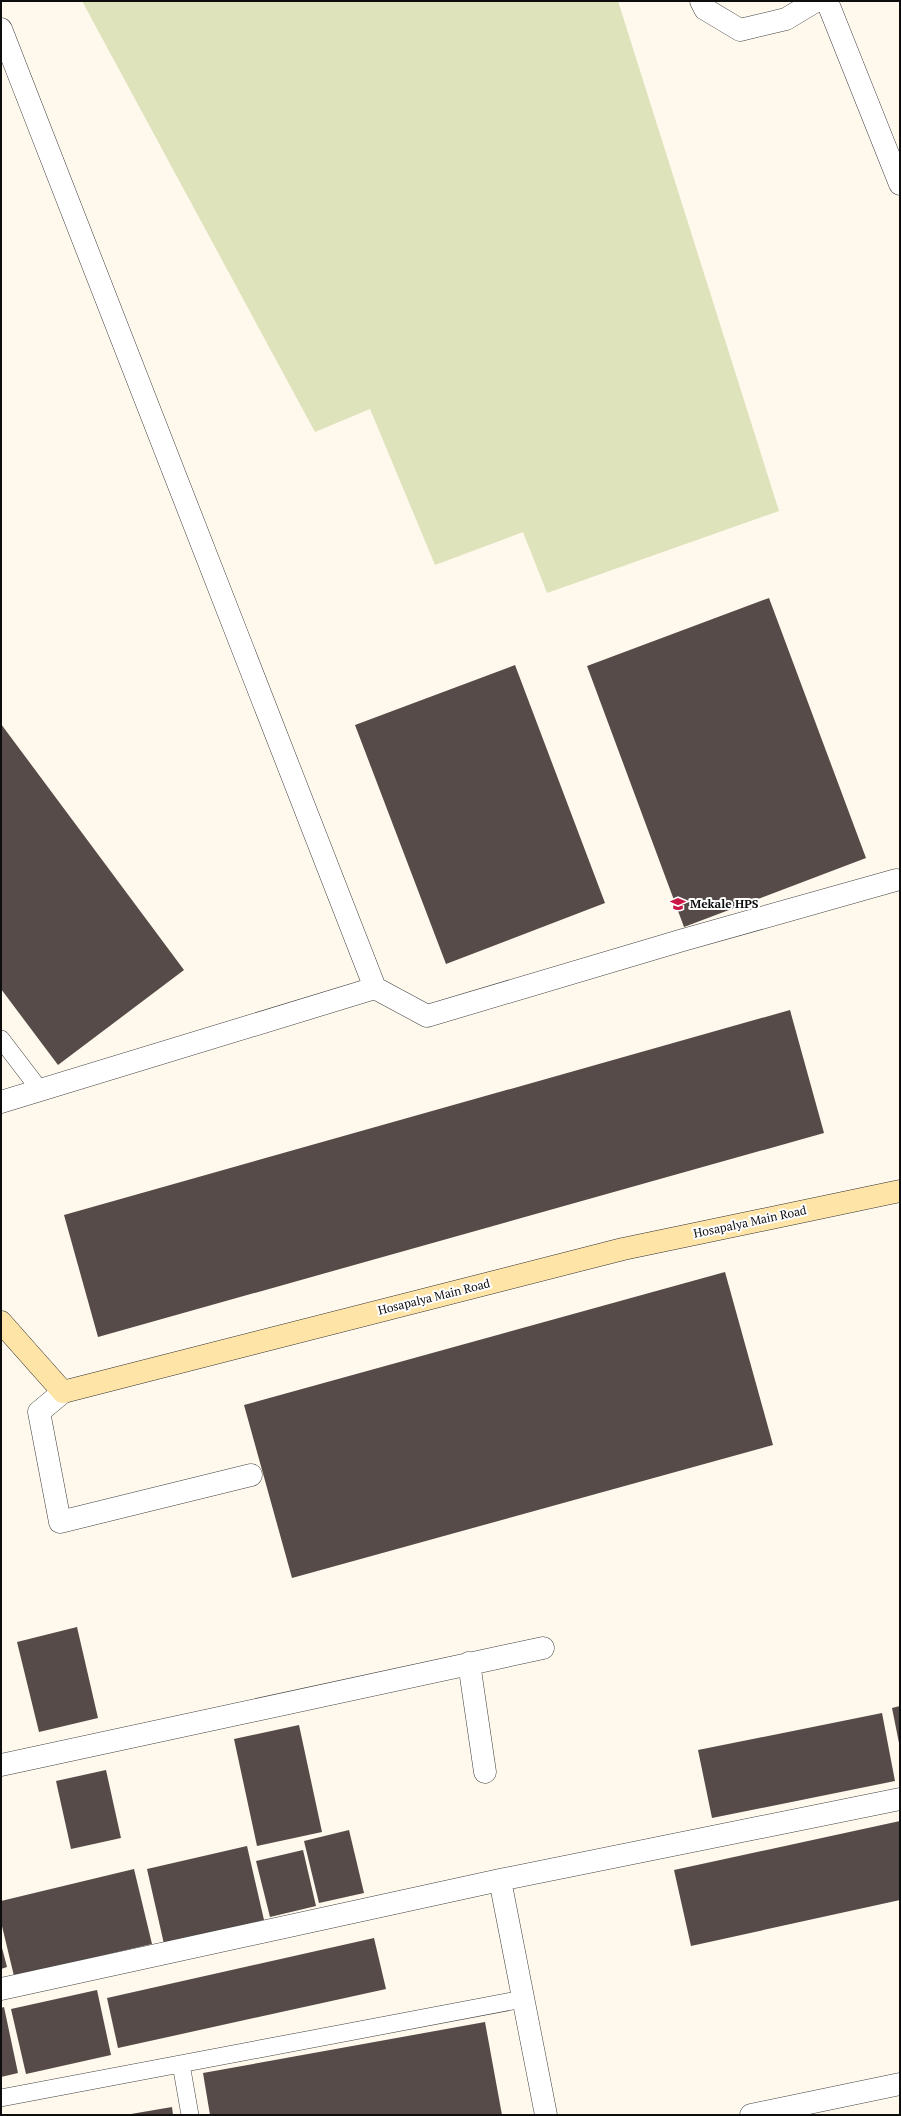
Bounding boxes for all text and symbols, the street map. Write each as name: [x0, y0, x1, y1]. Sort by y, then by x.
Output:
school or university icon: Mekale HPS: [669, 895, 687, 913]
place label: Mekale HPS: [690, 896, 759, 911]
street label: Hosapalya Main Road: [692, 1202, 808, 1241]
street label: Hosapalya Main Road: [376, 1275, 492, 1318]

